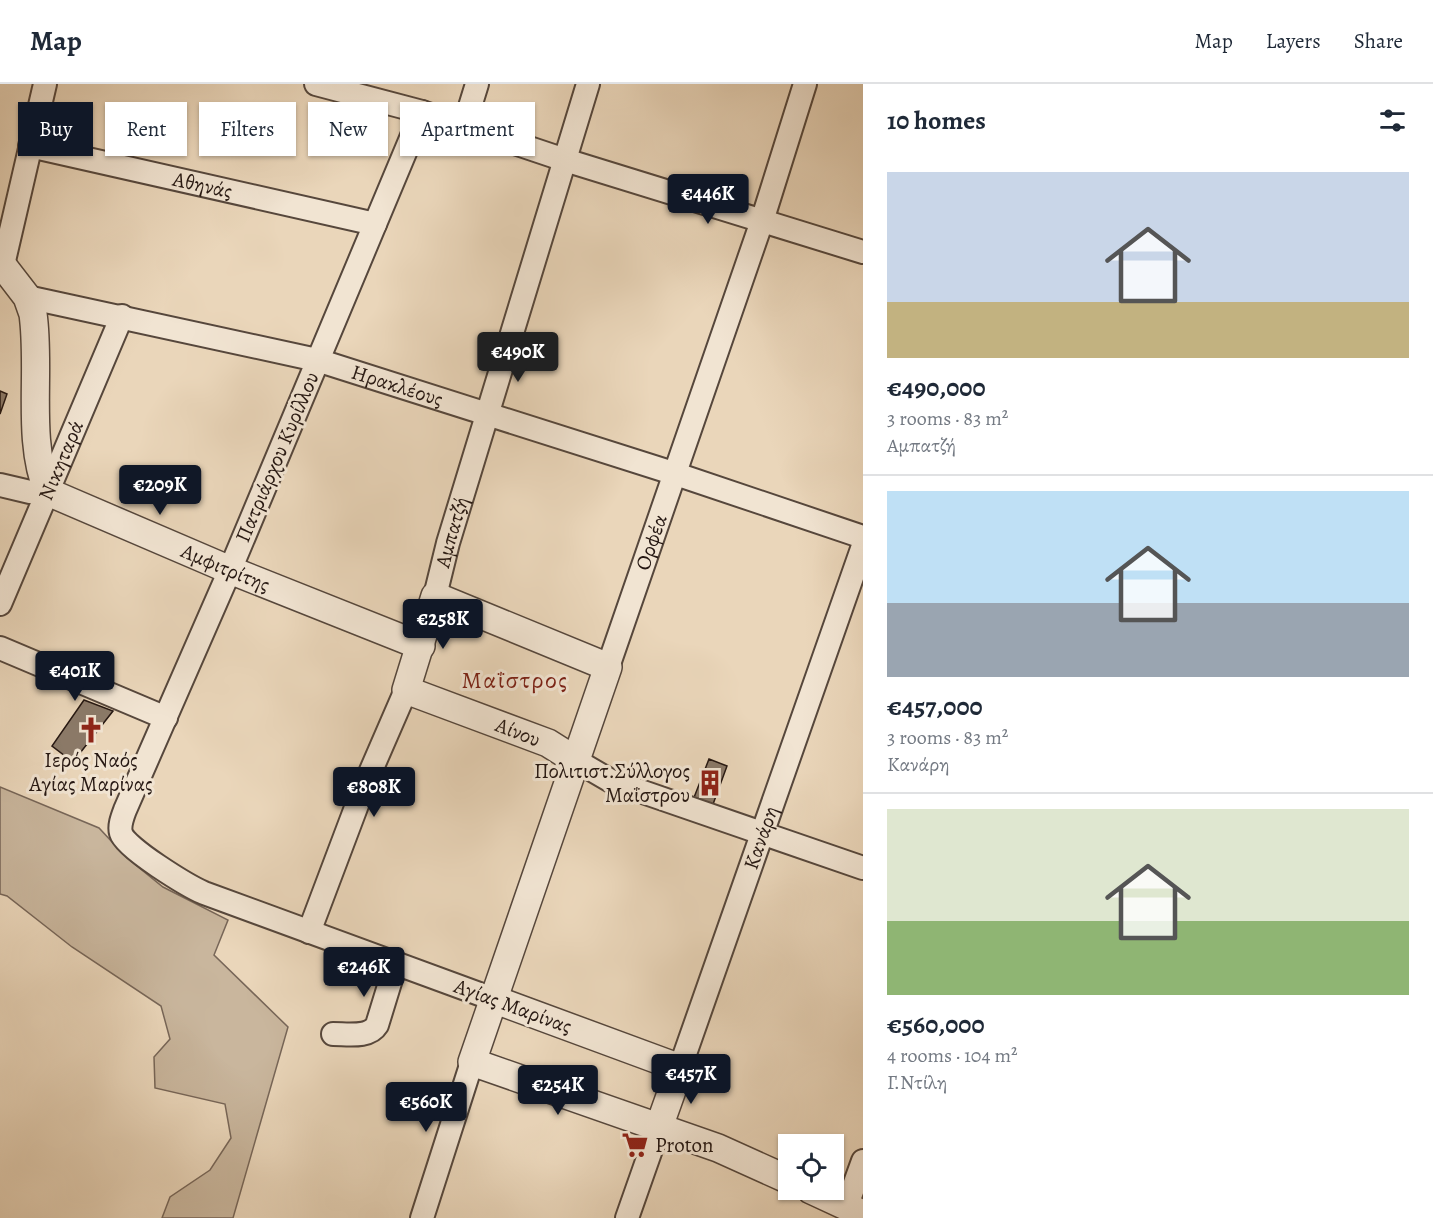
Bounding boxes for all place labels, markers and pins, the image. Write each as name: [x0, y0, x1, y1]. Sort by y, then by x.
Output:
pin: €446K: [666, 174, 750, 225]
pin: €490K: [476, 332, 560, 383]
pin: €209K: [118, 465, 202, 516]
pin: €258K: [401, 599, 485, 650]
pin: €401K: [33, 651, 117, 702]
church icon: Ιερός Ναός Αγίας Μαρίνας: [76, 715, 106, 745]
place label: Ιερός Ναός Αγίας Μαρίνας: [28, 746, 153, 798]
place label: Πολιτιστ.Σύλλογος Μαΐστρου: [534, 757, 690, 809]
pin: €808K: [332, 767, 416, 818]
building icon: Πολιτιστ.Σύλλογος Μαΐστρου: [695, 768, 725, 798]
pin: €246K: [322, 947, 406, 998]
pin: €457K: [649, 1054, 733, 1105]
pin: €254K: [516, 1065, 600, 1116]
pin: €560K: [384, 1082, 468, 1133]
supermarket icon: Proton: [620, 1130, 650, 1160]
place label: Proton: [655, 1131, 714, 1159]

